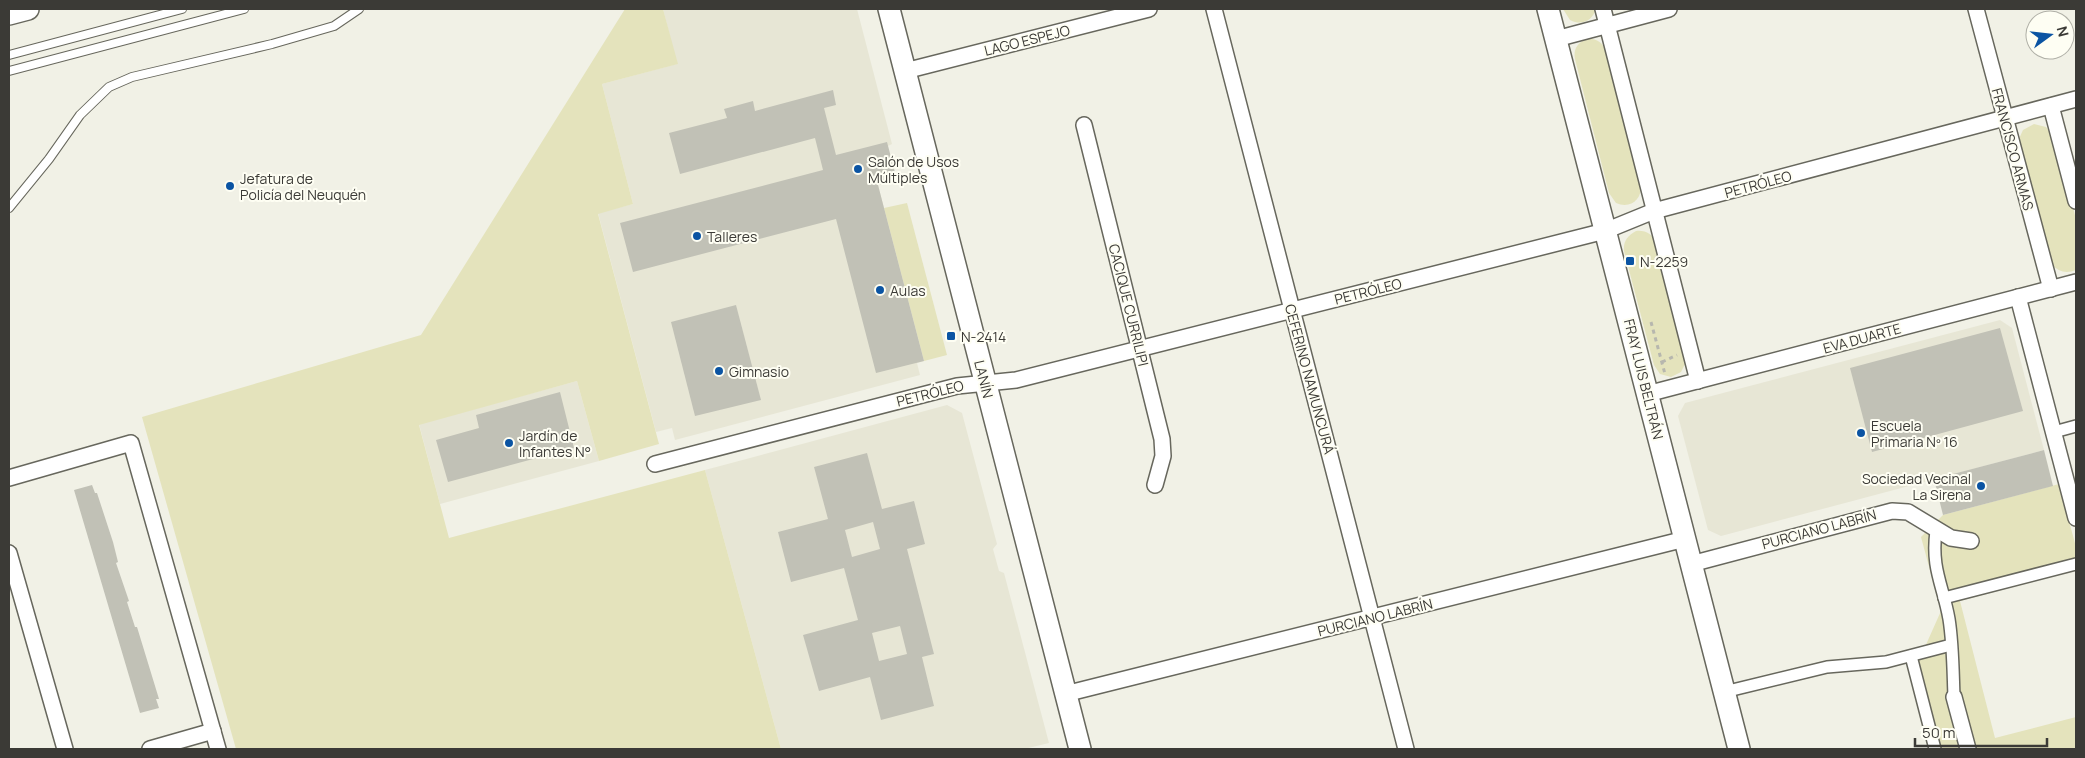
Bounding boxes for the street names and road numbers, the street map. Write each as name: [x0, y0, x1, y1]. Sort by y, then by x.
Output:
street label: LAGO ESPEJO: [982, 20, 1072, 60]
street label: FRANCISCO ARMAS: [1988, 86, 2039, 213]
street label: PETRÓLEO: [1722, 166, 1794, 202]
street label: CACIQUE CURRILIPI: [1105, 242, 1153, 368]
street label: PETRÓLEO: [1332, 273, 1404, 309]
street label: CEFERINO NAMUNCURÁ: [1281, 302, 1339, 456]
street label: FRAY LUIS BELTRÁN: [1620, 317, 1668, 441]
street label: EVA DUARTE: [1821, 318, 1903, 358]
street label: LANÍN: [970, 358, 998, 400]
street label: PETRÓLEO: [894, 375, 966, 411]
street label: PURCIANO LABRÍN: [1760, 505, 1878, 553]
street label: PURCIANO LABRÍN: [1315, 594, 1435, 640]

